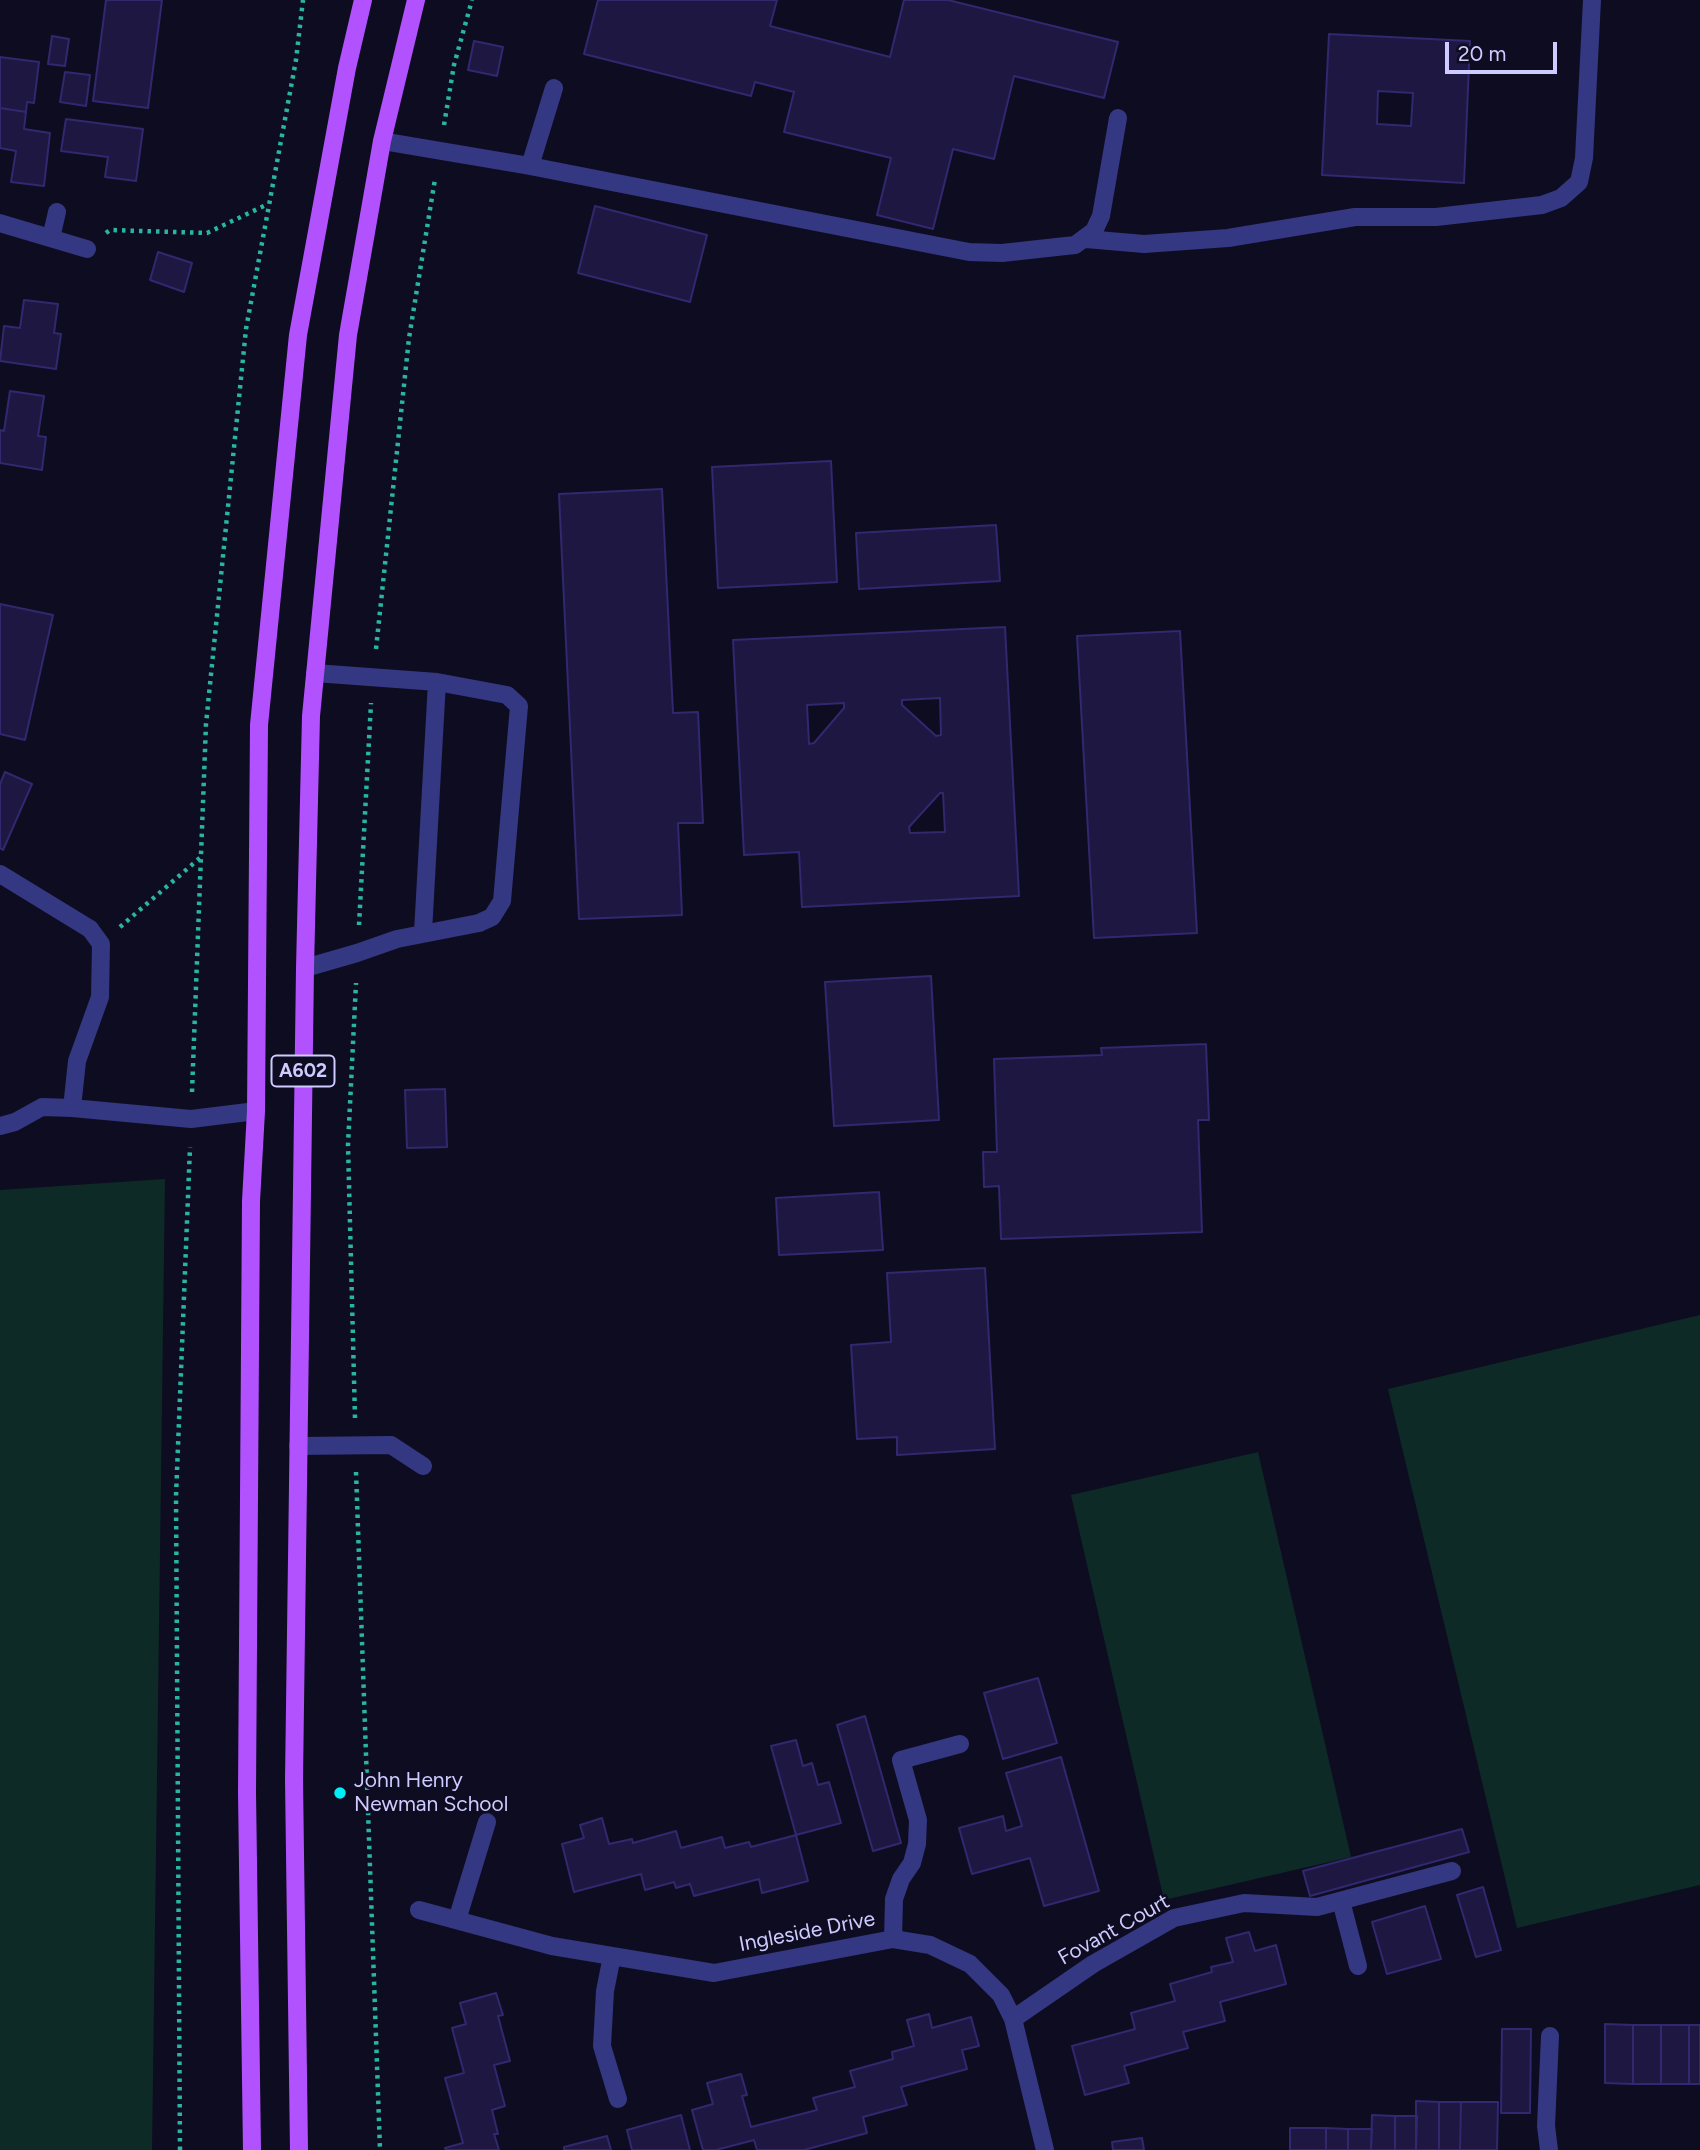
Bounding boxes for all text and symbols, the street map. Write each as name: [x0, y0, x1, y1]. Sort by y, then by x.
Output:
scale bar: [1448, 28, 1560, 72]
text: 20 m: [1458, 41, 1506, 66]
road number: A602: [272, 1056, 334, 1086]
place label: John Henry Newman School: [354, 1768, 508, 1818]
marker: John Henry Newman School: [332, 1785, 348, 1801]
street label: Fovant Court: [1054, 1889, 1174, 1971]
street label: Ingleside Drive: [737, 1906, 877, 1958]

